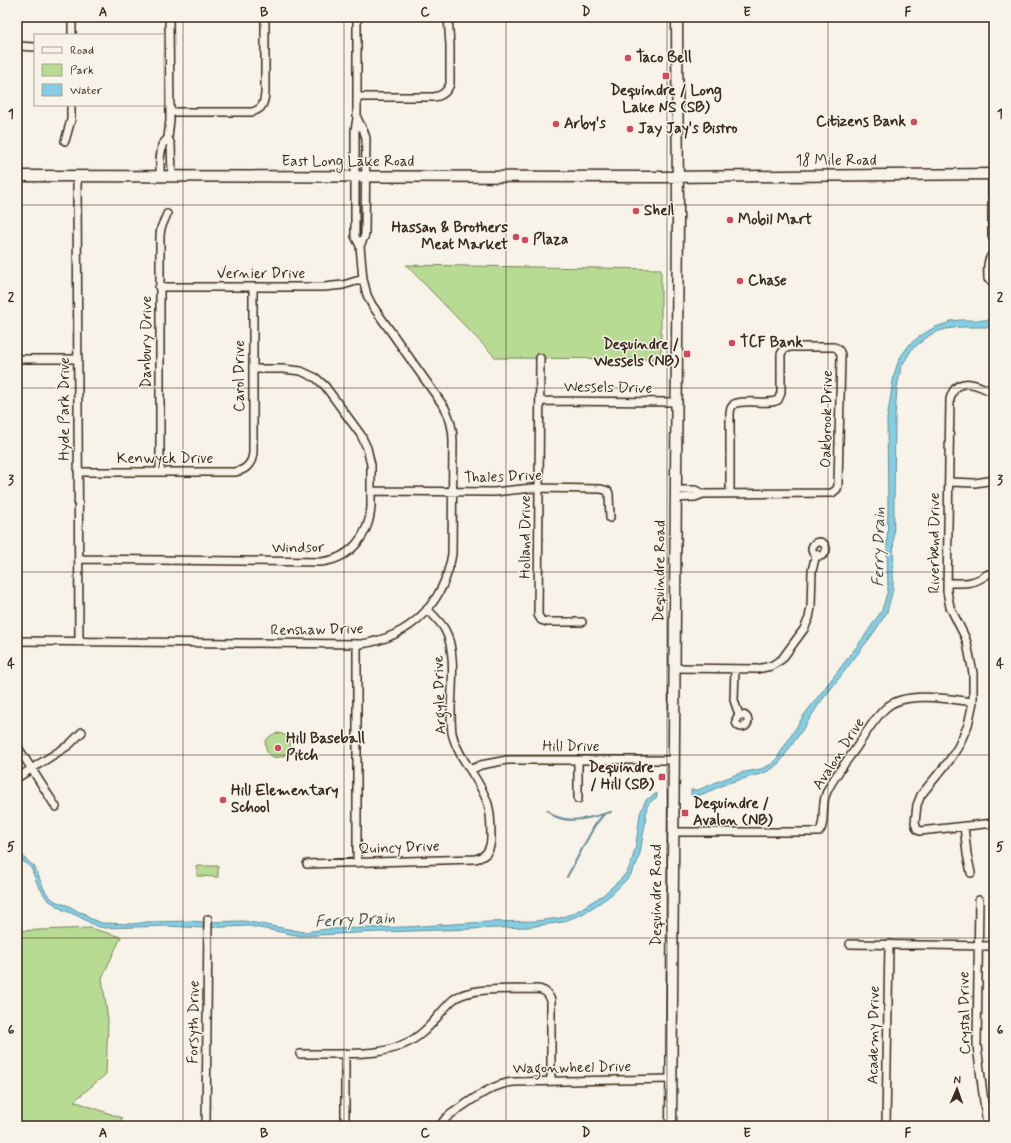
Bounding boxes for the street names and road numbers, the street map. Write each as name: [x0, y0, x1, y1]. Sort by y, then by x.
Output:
street label: 18 Mile Road: [795, 151, 877, 171]
street label: East Long Lake Road: [282, 152, 415, 173]
street label: Vernier Drive: [217, 264, 306, 284]
street label: Danbury Drive: [137, 296, 157, 388]
street label: Carol Drive: [230, 340, 250, 412]
street label: Hyde Park Drive: [55, 357, 75, 461]
street label: Oakbrook Drive: [816, 370, 838, 468]
street label: Wessels Drive: [564, 377, 653, 399]
street label: Kenwyck Drive: [117, 449, 214, 469]
street label: Thales Drive: [464, 466, 542, 488]
street label: Riverbend Drive: [925, 492, 945, 594]
street label: Holland Drive: [516, 495, 536, 579]
street label: Dequindre Road: [649, 520, 671, 622]
street label: Windsor: [272, 538, 325, 558]
street label: Renshaw Drive: [270, 619, 364, 641]
street label: Argyle Drive: [429, 655, 452, 735]
street label: Avalon Drive: [808, 714, 870, 794]
street label: Hill Drive: [543, 737, 600, 757]
street label: Quincy Drive: [358, 837, 440, 859]
street label: Dequindre Road: [647, 844, 667, 946]
street label: Crystal Drive: [954, 971, 976, 1055]
street label: Forsyth Drive: [183, 980, 205, 1064]
street label: Academy Drive: [863, 985, 885, 1085]
street label: Wagonwheel Drive: [513, 1057, 632, 1080]

